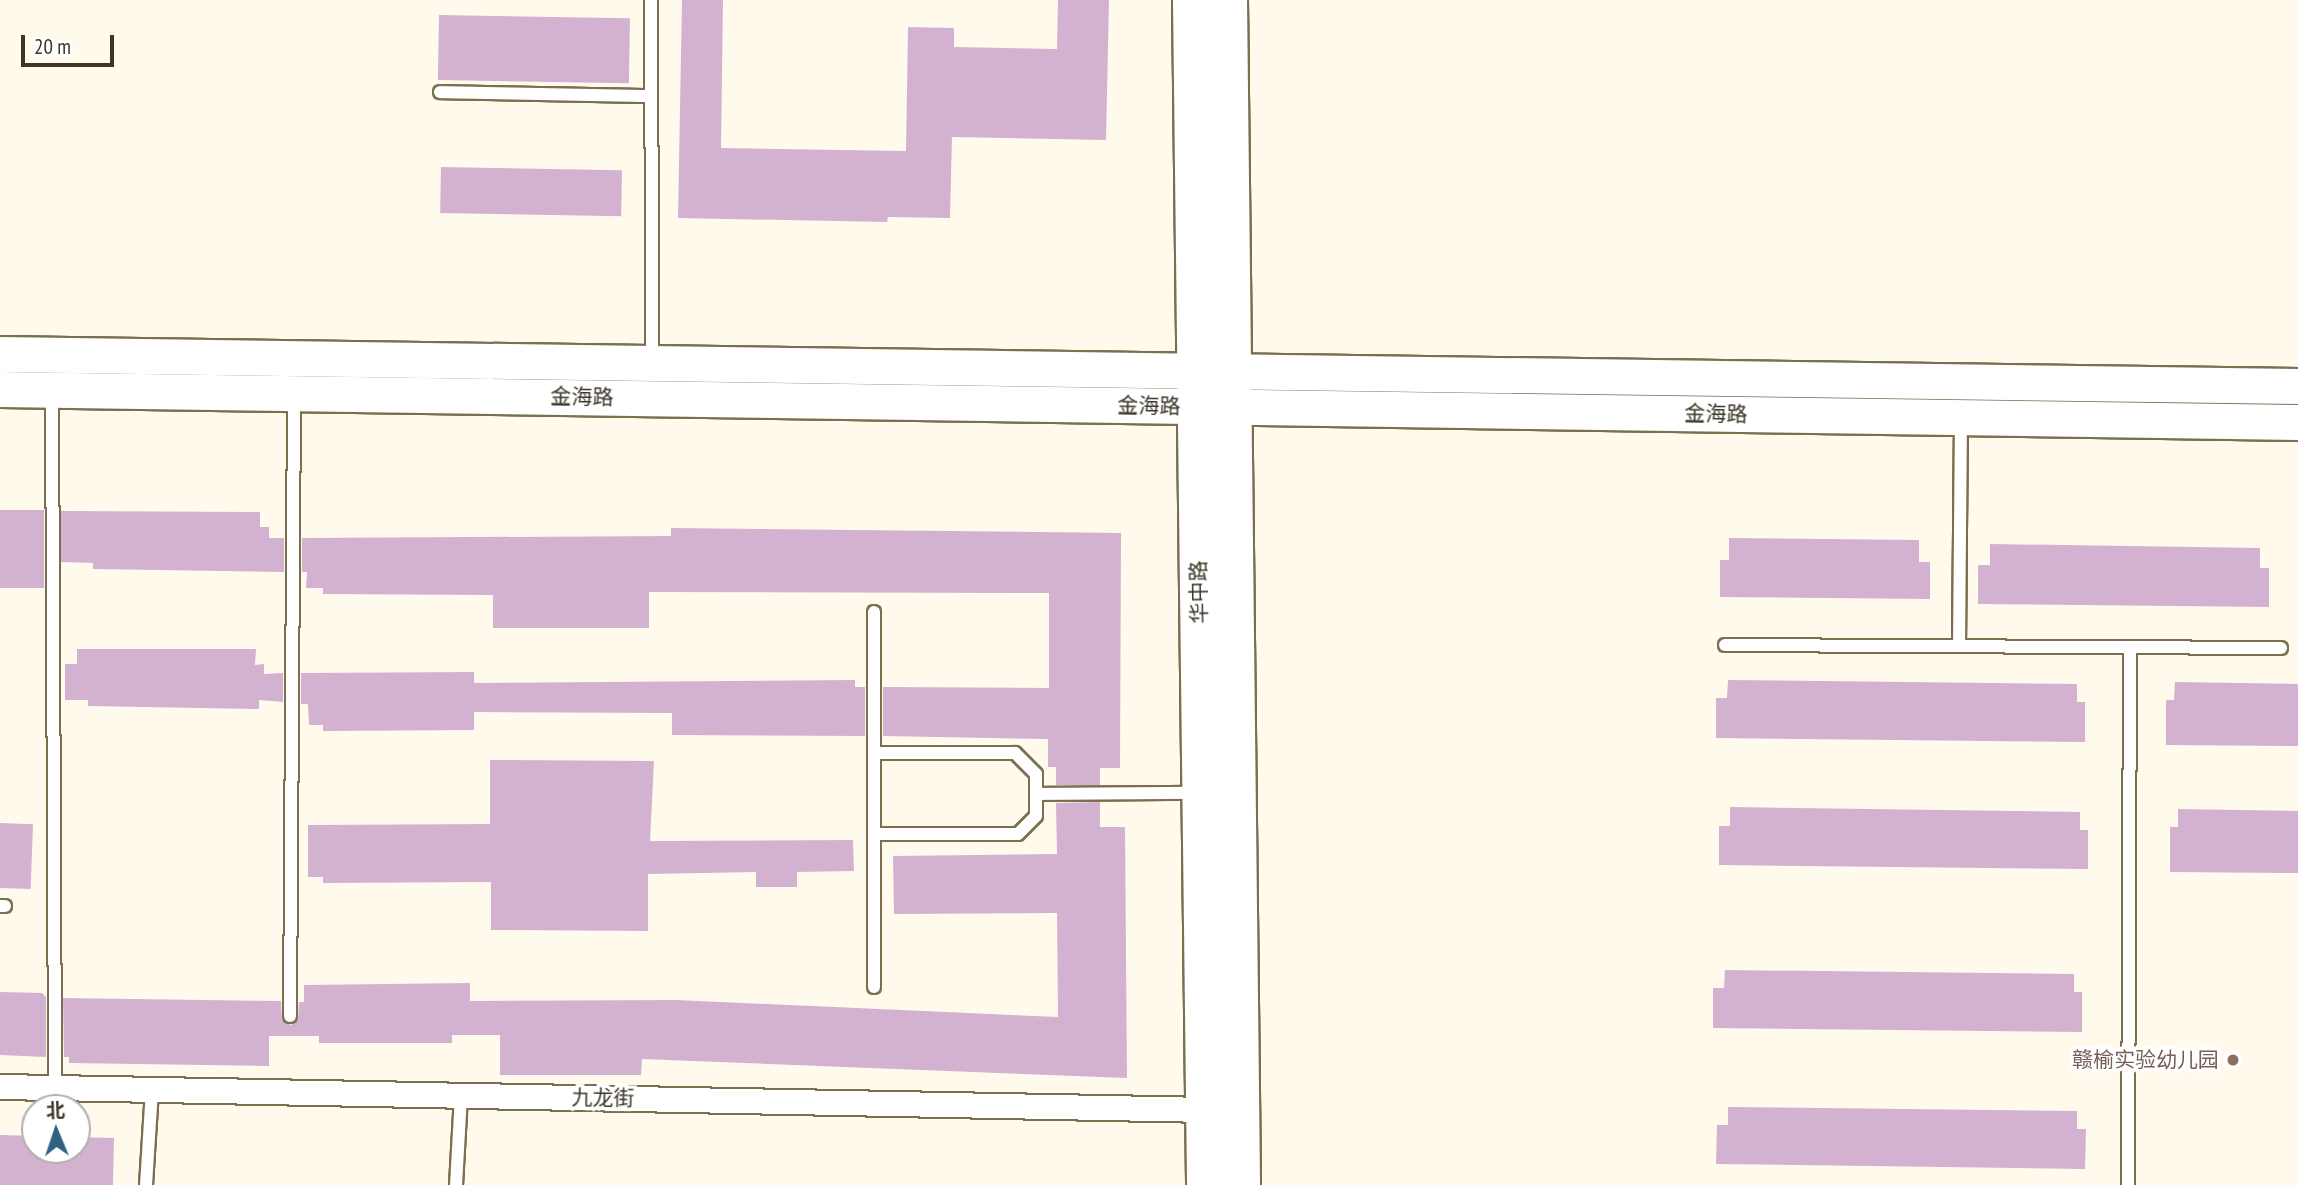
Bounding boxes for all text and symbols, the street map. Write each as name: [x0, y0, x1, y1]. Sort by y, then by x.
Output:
scale bar: [24, 21, 117, 65]
text: 20 m: [34, 33, 71, 60]
street label: 金海路: [550, 384, 614, 410]
street label: 金海路: [1117, 393, 1181, 419]
street label: 金海路: [1684, 401, 1748, 427]
street label: 华中路: [1186, 560, 1212, 624]
place label: 赣榆实验幼儿园: [2072, 1047, 2219, 1073]
marker: 赣榆实验幼儿园: [2225, 1052, 2241, 1068]
street label: 九龙街: [571, 1085, 635, 1111]
north arrow: [21, 1094, 91, 1164]
text: 北: [45, 1098, 65, 1122]

